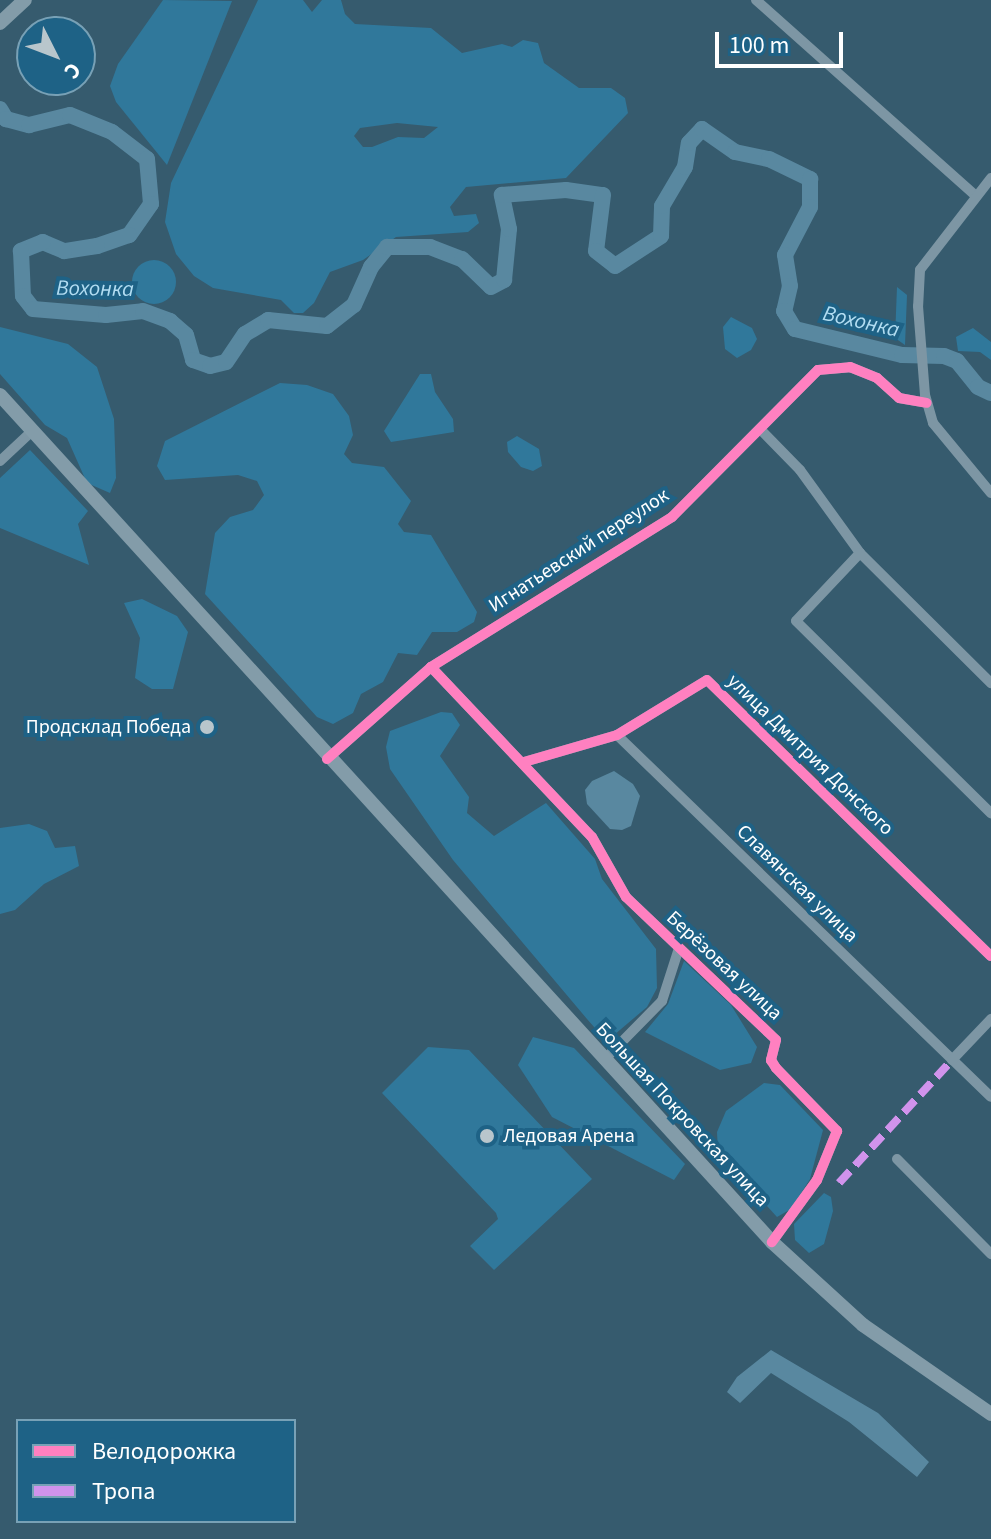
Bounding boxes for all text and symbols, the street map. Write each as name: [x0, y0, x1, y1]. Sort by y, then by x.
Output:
north arrow: [16, 16, 96, 96]
scale bar: [719, 16, 847, 66]
text: 100 m: [729, 28, 789, 63]
text: С: [56, 55, 89, 86]
water label: Вохонка: [56, 275, 134, 303]
water label: Вохонка: [820, 300, 902, 344]
street label: Игнатьевский переулок: [484, 484, 674, 618]
street label: улица Дмитрия Донского: [722, 669, 898, 841]
place label: Продсклад Победа: [26, 715, 191, 739]
marker: Продсклад Победа: [198, 718, 216, 736]
street label: Славянская улица: [731, 820, 863, 948]
street label: Берёзовая улица: [661, 906, 787, 1026]
street label: Большая Покровская улица: [590, 1018, 774, 1212]
place label: Ледовая Арена: [503, 1124, 635, 1148]
marker: Ледовая Арена: [478, 1127, 496, 1145]
legend: [16, 1419, 296, 1523]
text: Велодорожка: [92, 1434, 236, 1469]
text: Тропа: [92, 1474, 155, 1509]

